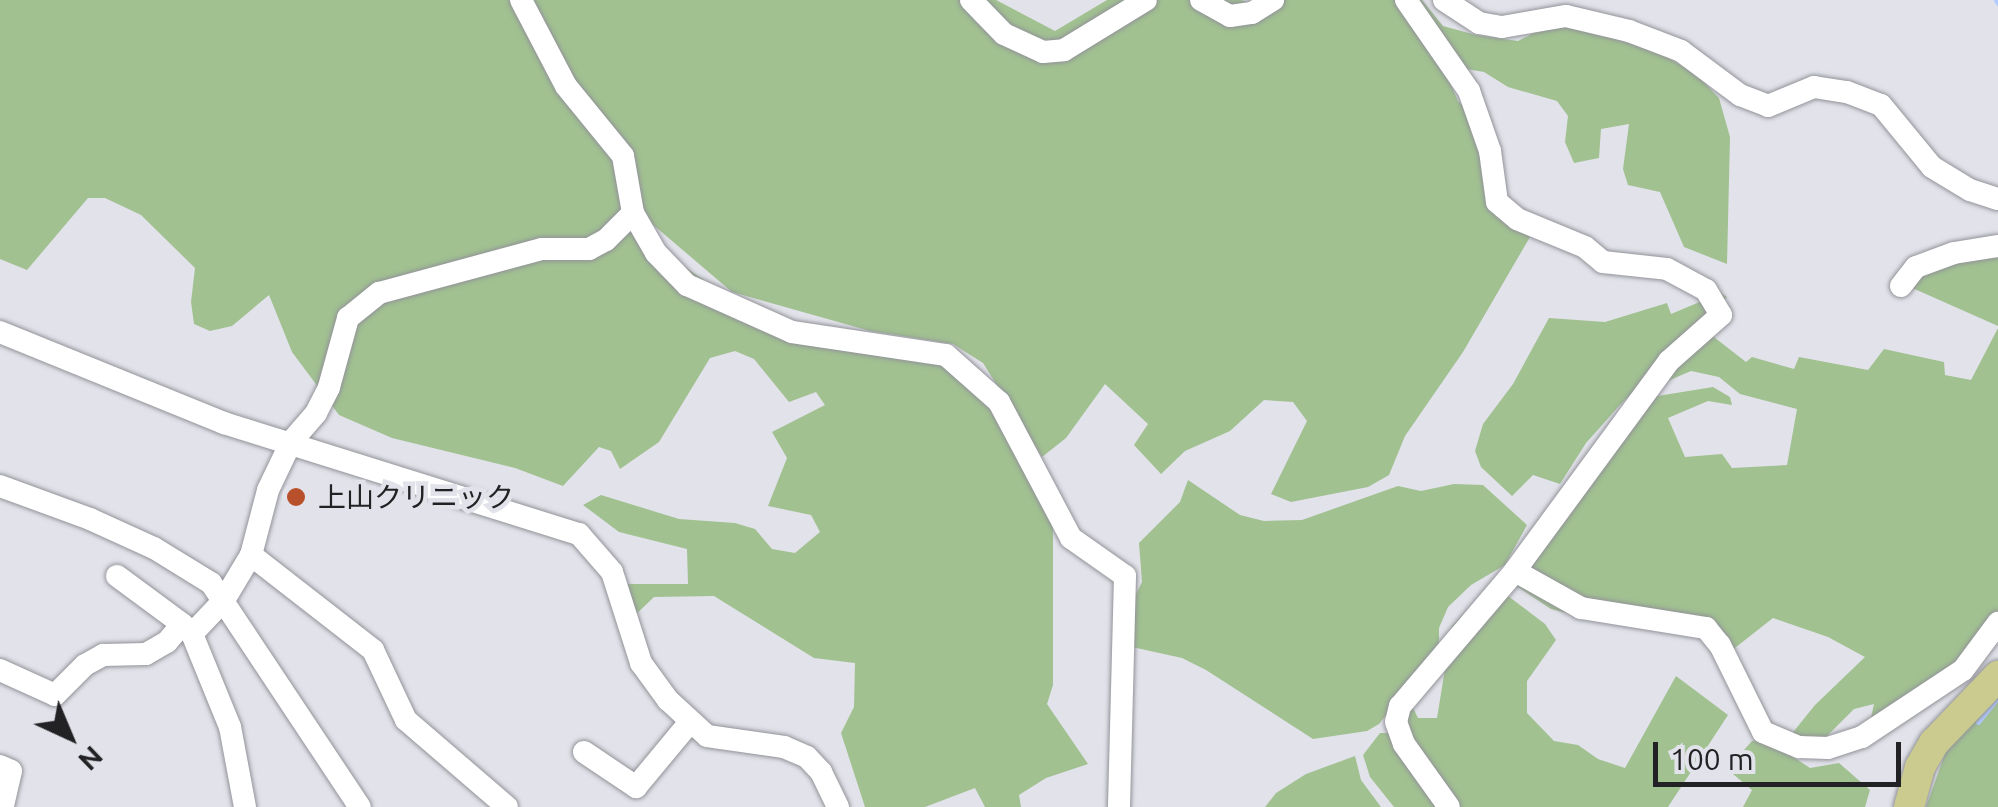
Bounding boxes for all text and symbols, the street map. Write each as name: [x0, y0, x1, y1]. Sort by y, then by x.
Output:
place label: 上山クリニック: [318, 480, 514, 514]
marker: 上山クリニック: [283, 484, 309, 510]
north arrow: [20, 687, 120, 787]
scale bar: [1658, 722, 1906, 784]
text: N: [73, 741, 109, 777]
text: 100 m: [1670, 742, 1754, 776]

